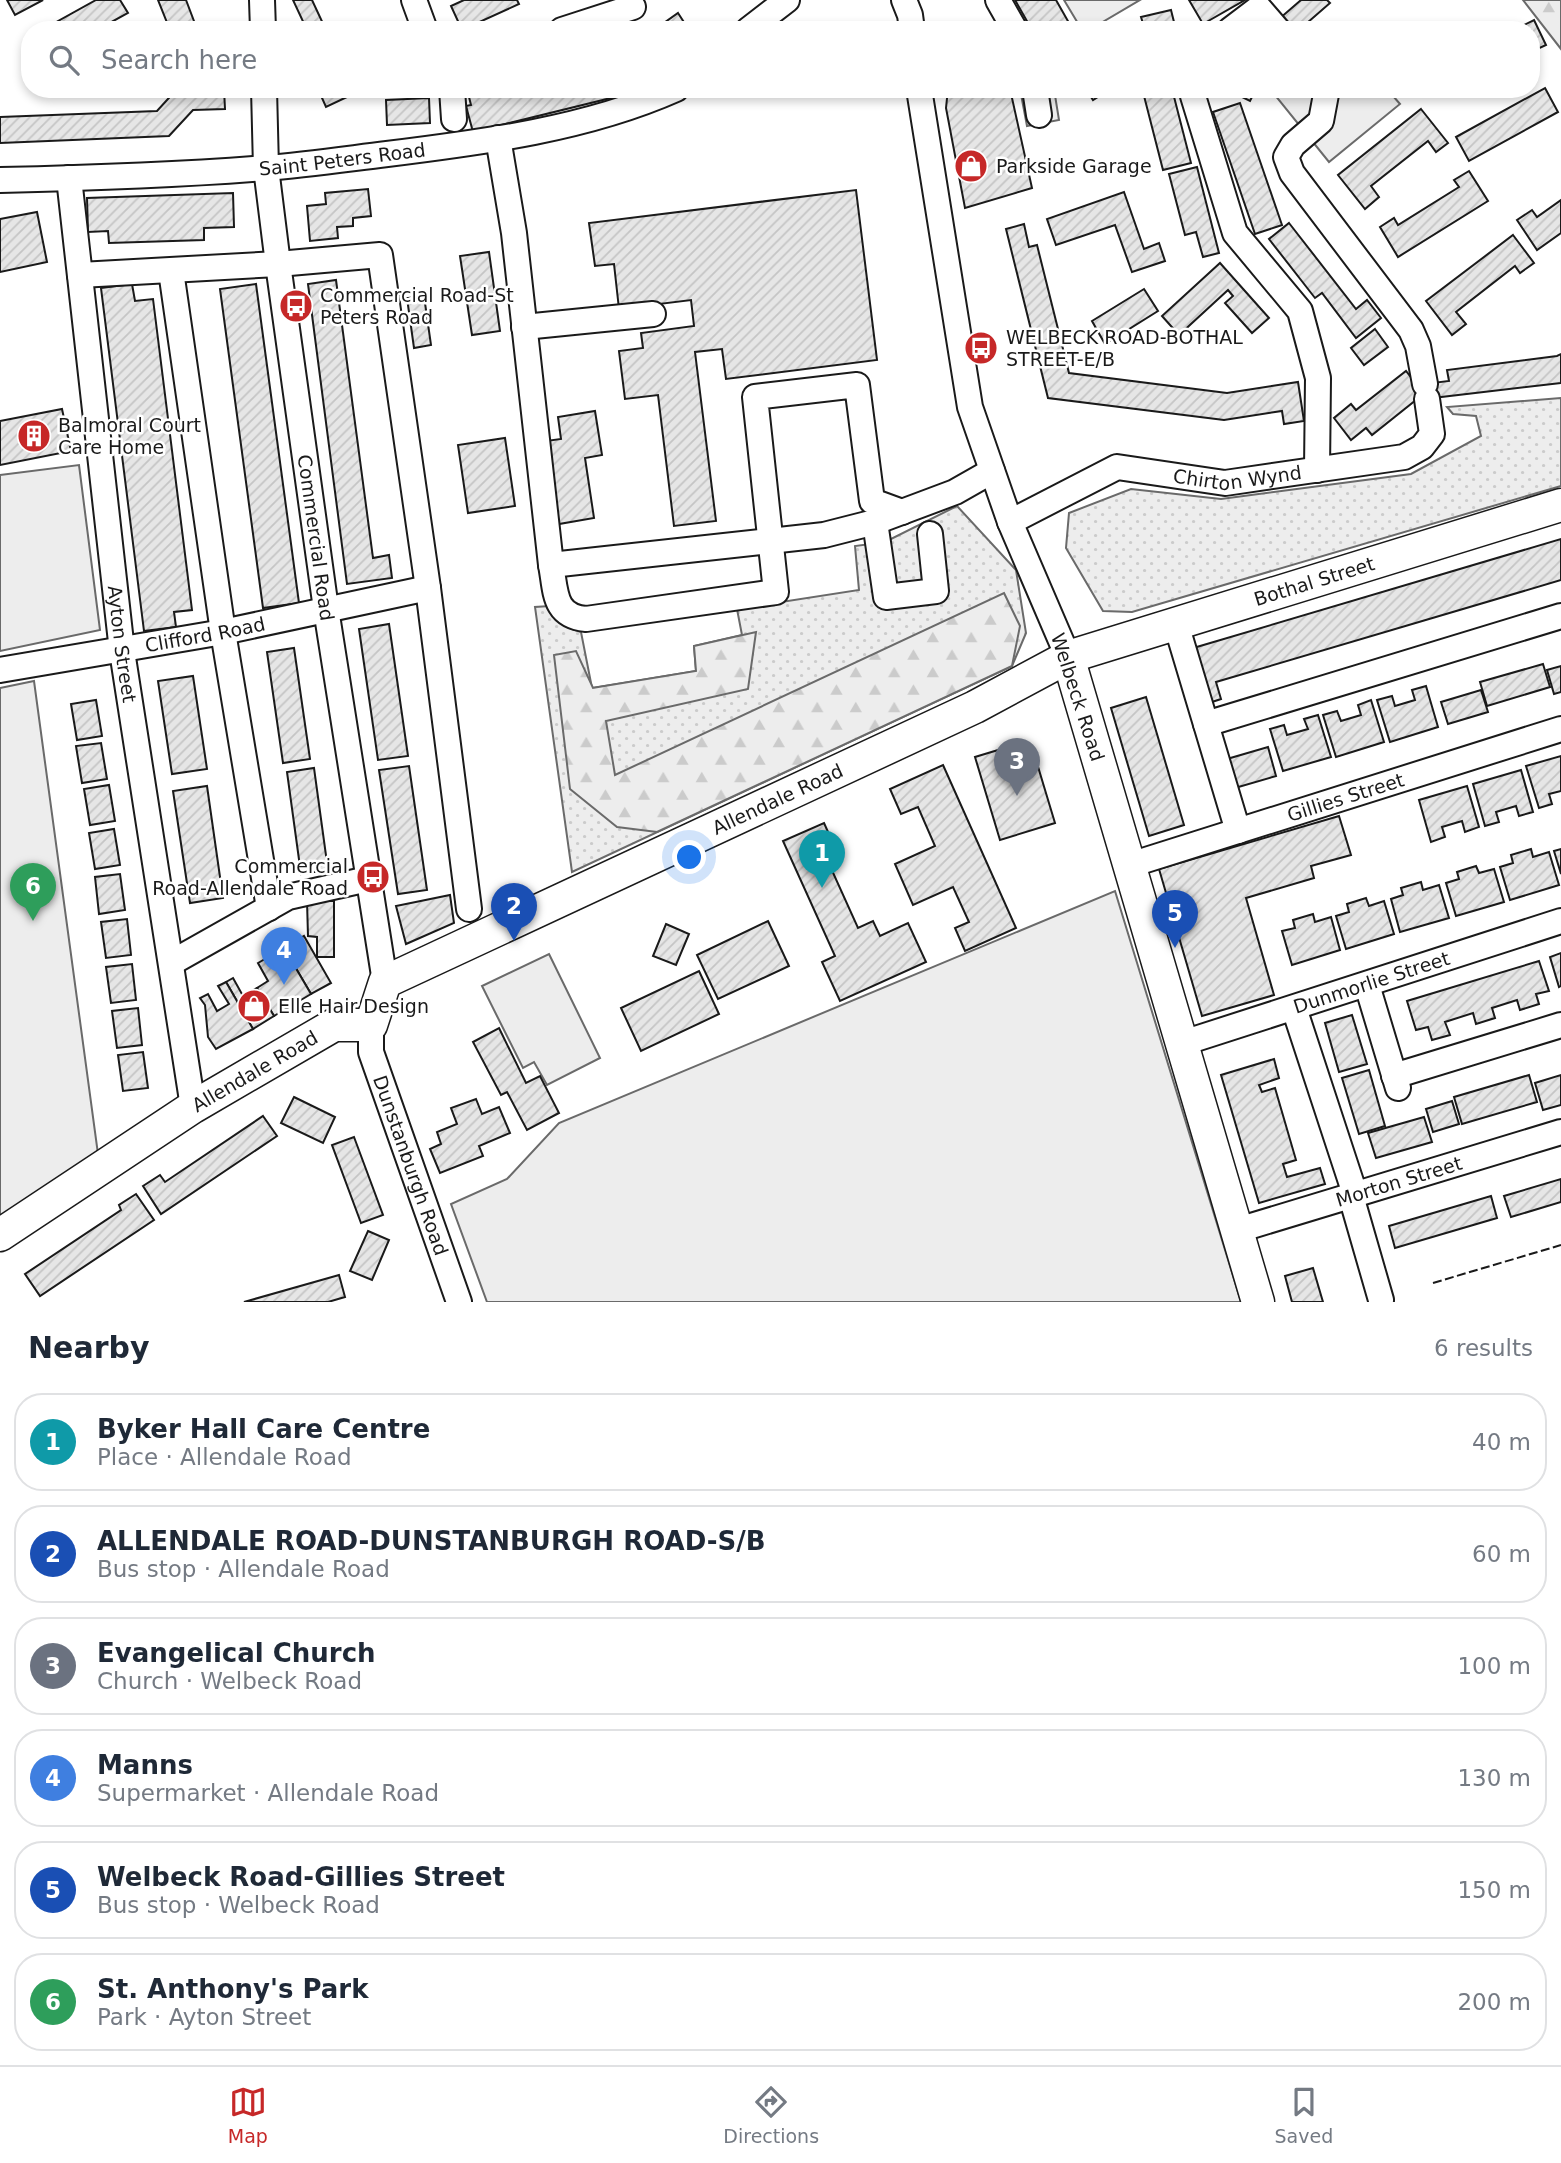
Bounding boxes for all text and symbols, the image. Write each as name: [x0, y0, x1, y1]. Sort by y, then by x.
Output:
search box: [21, 21, 1540, 98]
icon: search: [45, 41, 83, 79]
text: Search here: [101, 45, 257, 75]
street label: Saint Peters Road: [258, 138, 427, 179]
shop icon: Parkside Garage: [952, 147, 990, 185]
place label: Parkside Garage: [996, 155, 1152, 177]
place label: Commercial Road-St Peters Road: [320, 284, 514, 328]
bus stop icon: Commercial Road-St Peters Road: [277, 287, 315, 325]
place label: WELBECK ROAD-BOTHAL STREET-E/B: [1006, 326, 1243, 370]
bus stop icon: WELBECK ROAD-BOTHAL STREET-E/B: [962, 329, 1000, 367]
place label: Balmoral Court Care Home: [58, 414, 201, 458]
building icon: Balmoral Court Care Home: [15, 417, 53, 455]
street label: Commercial Road: [294, 453, 339, 622]
street label: Chirton Wynd: [1172, 461, 1303, 495]
street label: Bothal Street: [1251, 552, 1377, 610]
street label: Ayton Street: [104, 584, 141, 704]
street label: Clifford Road: [143, 612, 267, 656]
street label: Welbeck Road: [1047, 630, 1109, 764]
pin: 3: [994, 738, 1040, 796]
street label: Allendale Road: [709, 759, 846, 839]
street label: Gillies Street: [1284, 768, 1407, 826]
pin: 1: [799, 830, 845, 888]
your location: [672, 840, 706, 874]
place label: Commercial Road-Allendale Road: [152, 855, 348, 899]
bus stop icon: Commercial Road-Allendale Road: [354, 858, 392, 896]
pin: 6: [10, 863, 56, 921]
pin: 2: [491, 883, 537, 941]
pin: 5: [1152, 890, 1198, 948]
pin: 4: [261, 927, 307, 985]
street label: Dunmorlie Street: [1291, 947, 1452, 1018]
shop icon: Elle Hair Design: [235, 987, 273, 1025]
place label: Elle Hair Design: [278, 995, 429, 1017]
street label: Allendale Road: [188, 1026, 322, 1116]
street label: Dunstanburgh Road: [369, 1072, 453, 1258]
street label: Morton Street: [1333, 1152, 1465, 1211]
text: Nearby: [28, 1330, 150, 1365]
text: 6 results: [1434, 1335, 1533, 1361]
text: Byker Hall Care Centre: [97, 1414, 430, 1444]
text: 1: [45, 1429, 61, 1455]
text: 40 m: [1472, 1429, 1531, 1455]
text: Place · Allendale Road: [97, 1444, 352, 1470]
text: ALLENDALE ROAD-DUNSTANBURGH ROAD-S/B: [97, 1526, 766, 1556]
text: 2: [45, 1541, 61, 1567]
text: 60 m: [1472, 1541, 1531, 1567]
text: Bus stop · Allendale Road: [97, 1556, 390, 1582]
text: Evangelical Church: [97, 1638, 376, 1668]
text: 3: [45, 1653, 61, 1679]
text: 100 m: [1457, 1653, 1531, 1679]
text: Church · Welbeck Road: [97, 1668, 362, 1694]
text: Manns: [97, 1750, 193, 1780]
text: 4: [45, 1765, 61, 1791]
text: 130 m: [1457, 1765, 1531, 1791]
text: Supermarket · Allendale Road: [97, 1780, 439, 1806]
text: Welbeck Road-Gillies Street: [97, 1862, 505, 1892]
text: 5: [45, 1877, 61, 1903]
text: 150 m: [1457, 1877, 1531, 1903]
text: Bus stop · Welbeck Road: [97, 1892, 380, 1918]
text: St. Anthony's Park: [97, 1974, 368, 2004]
text: 6: [45, 1989, 61, 2015]
text: 200 m: [1457, 1989, 1531, 2015]
text: Park · Ayton Street: [97, 2004, 311, 2030]
tab: Map: [228, 2083, 268, 2147]
tab: Directions: [723, 2083, 819, 2147]
tab: Saved: [1275, 2083, 1333, 2147]

